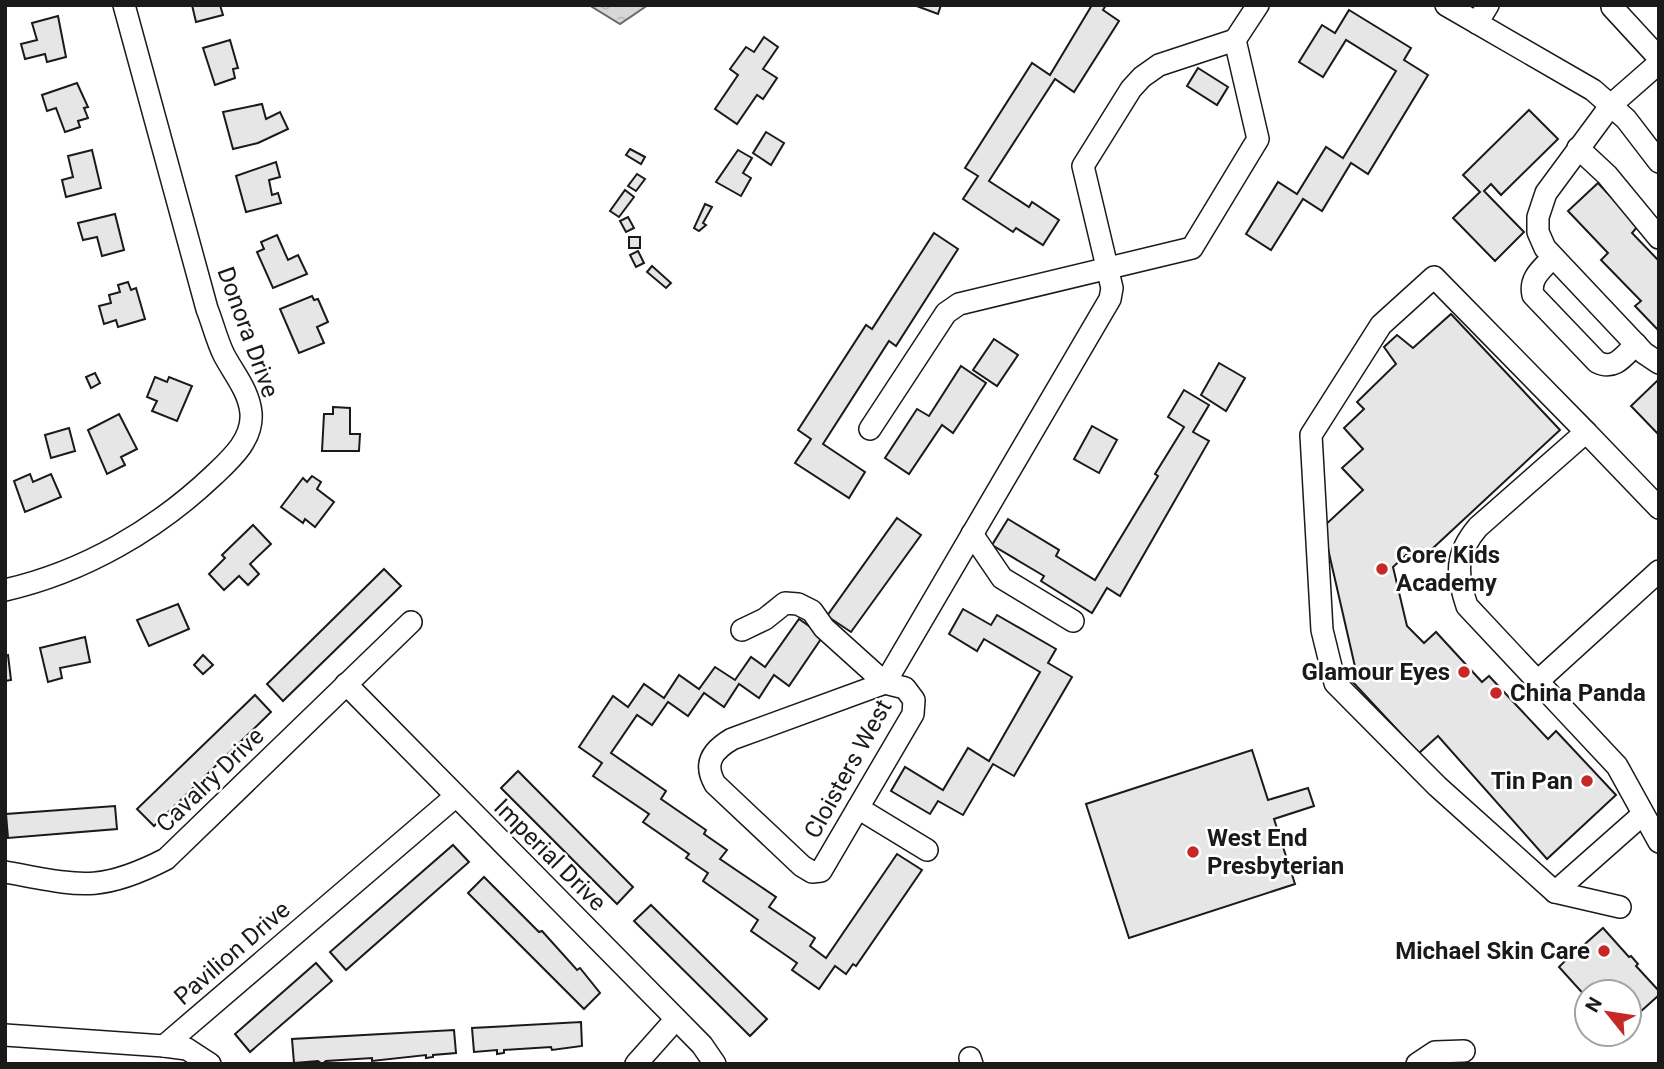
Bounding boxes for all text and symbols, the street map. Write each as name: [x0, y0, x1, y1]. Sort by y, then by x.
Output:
street label: Donora Drive: [211, 263, 285, 401]
place label: Core Kids Academy: [1396, 541, 1500, 597]
marker: Core Kids Academy: [1374, 561, 1390, 577]
place label: Glamour Eyes: [1302, 658, 1450, 686]
marker: Glamour Eyes: [1456, 664, 1472, 680]
place label: China Panda: [1510, 679, 1646, 707]
marker: China Panda: [1488, 685, 1504, 701]
street label: Cloisters West: [798, 695, 898, 843]
street label: Cavalry Drive: [150, 722, 270, 838]
place label: Tin Pan: [1491, 767, 1573, 795]
marker: Tin Pan: [1579, 773, 1595, 789]
street label: Imperial Drive: [488, 793, 612, 917]
place label: West End Presbyterian: [1207, 824, 1344, 880]
marker: West End Presbyterian: [1185, 844, 1201, 860]
street label: Pavilion Drive: [169, 895, 295, 1011]
place label: Michael Skin Care: [1395, 937, 1590, 965]
marker: Michael Skin Care: [1596, 943, 1612, 959]
north arrow: [1573, 978, 1643, 1048]
text: N: [1580, 993, 1607, 1016]

